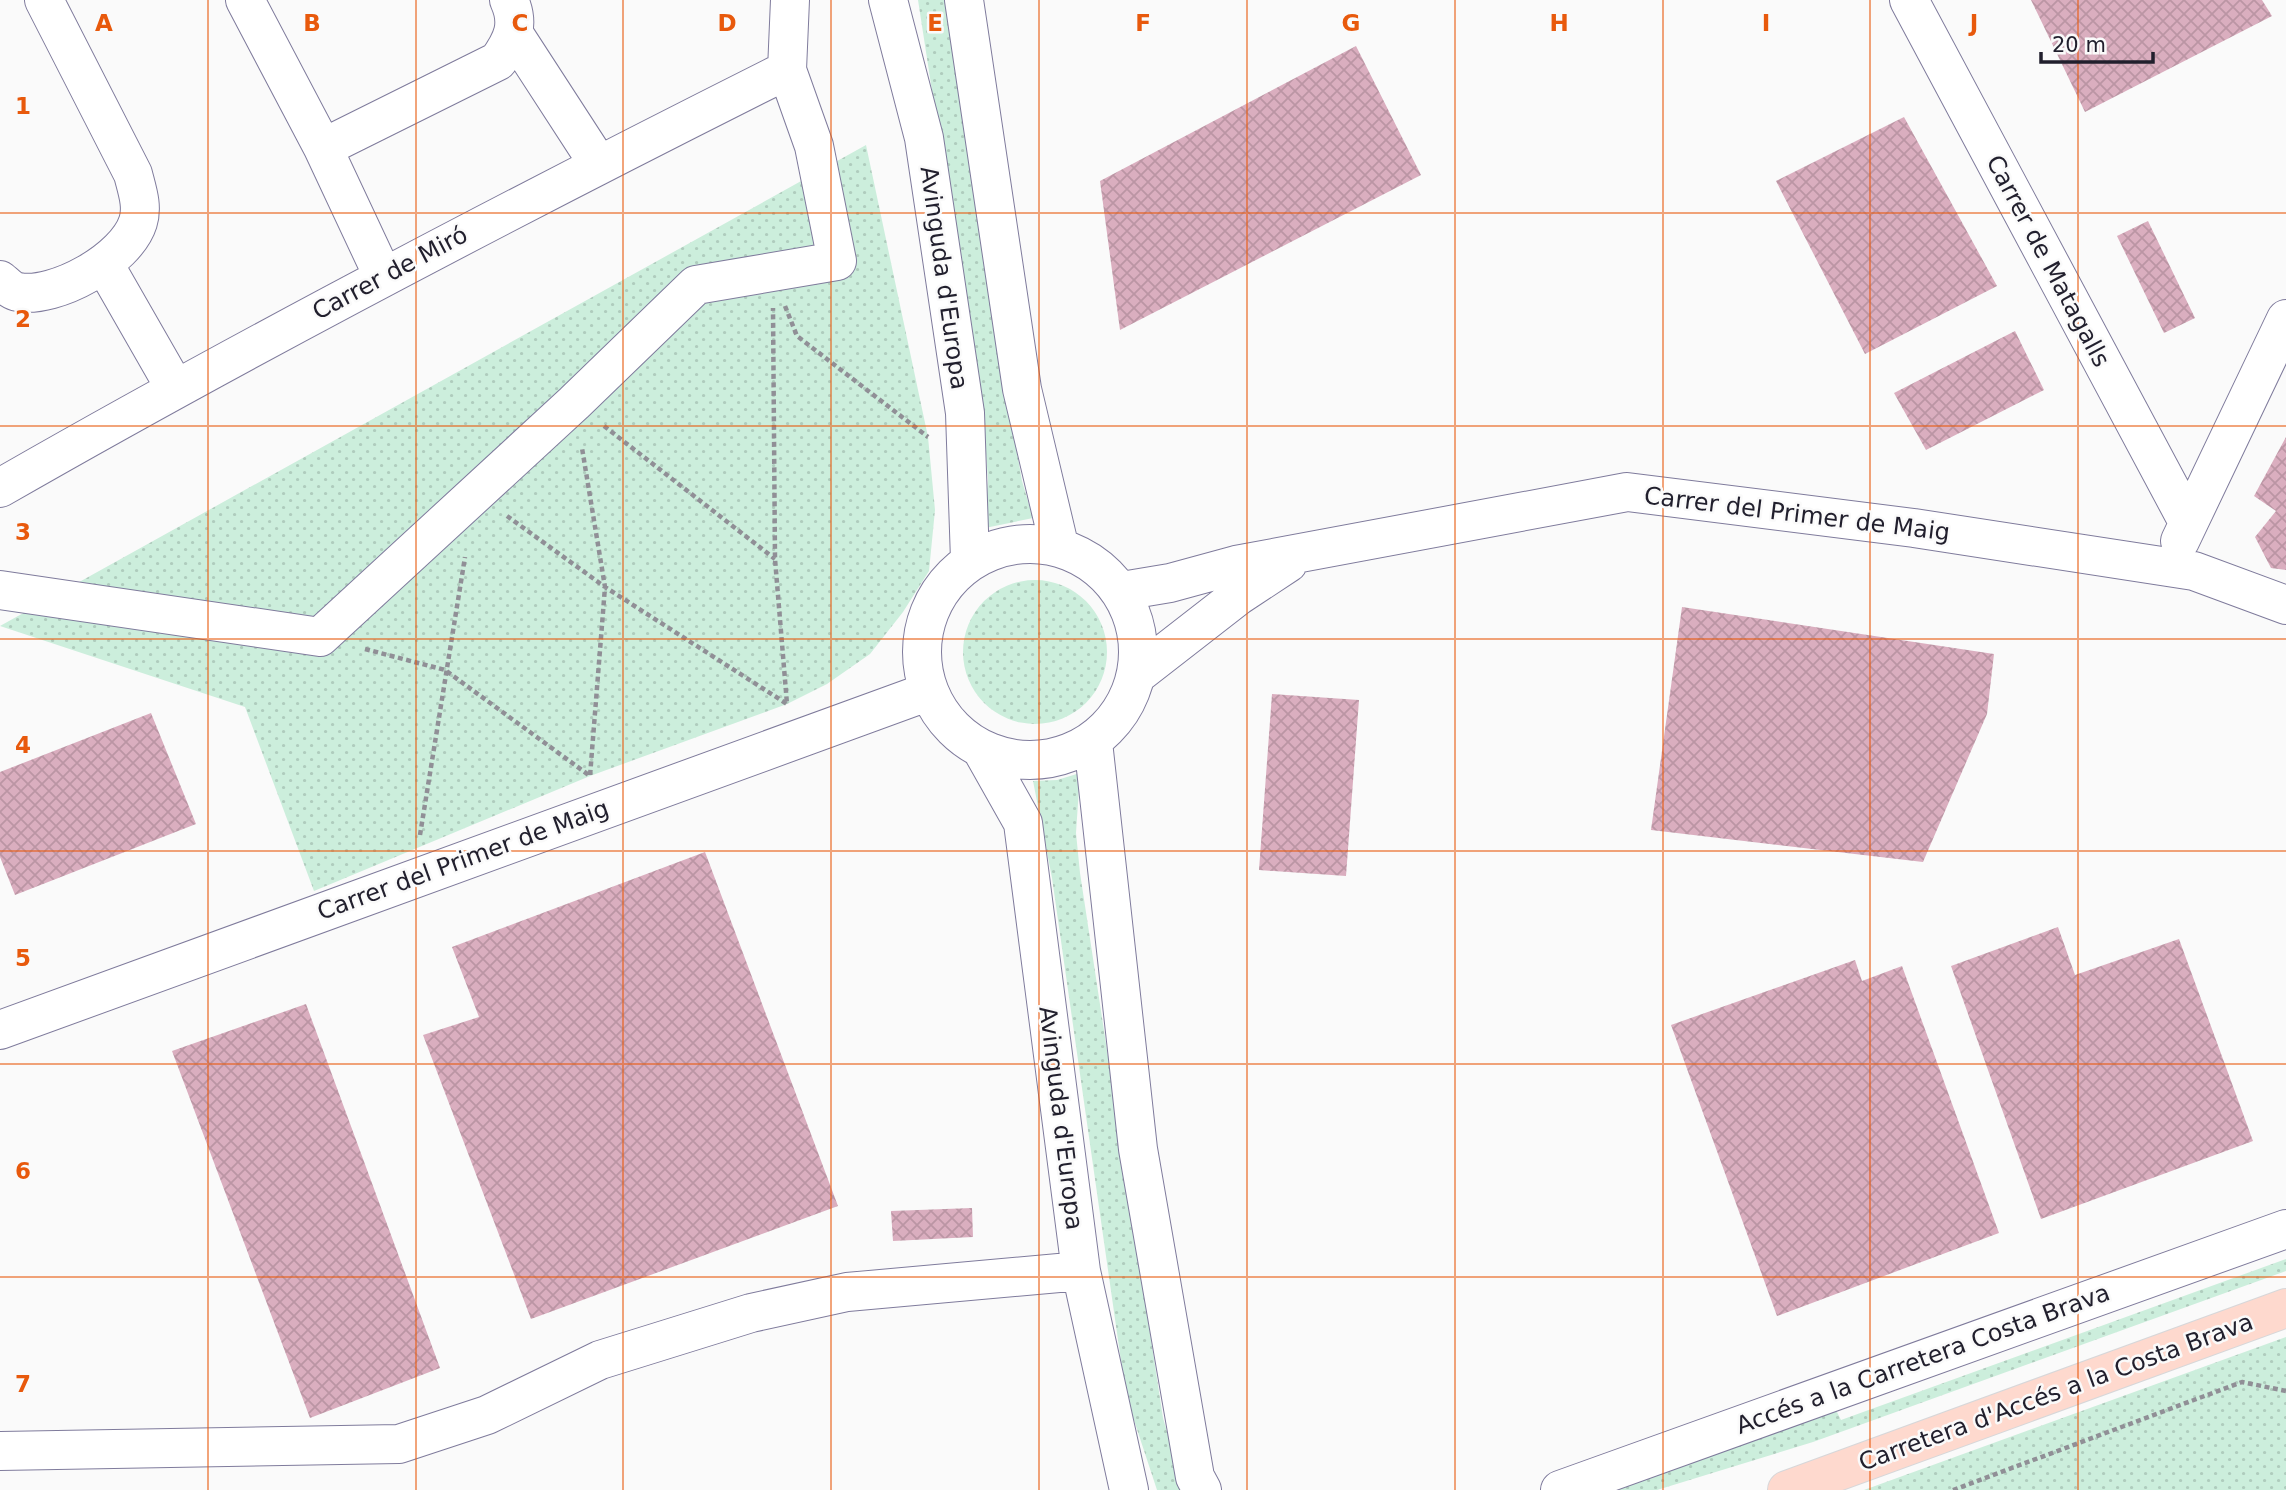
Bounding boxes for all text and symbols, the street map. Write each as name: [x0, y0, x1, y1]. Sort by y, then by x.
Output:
text: A: [95, 10, 113, 36]
text: B: [303, 10, 321, 36]
text: C: [512, 10, 528, 36]
text: D: [717, 10, 737, 36]
text: E: [927, 10, 943, 36]
text: F: [1135, 10, 1151, 36]
text: G: [1342, 10, 1360, 36]
text: H: [1549, 10, 1569, 36]
text: I: [1762, 10, 1770, 36]
text: J: [1968, 10, 1978, 36]
scale bar: [2041, 21, 2153, 65]
text: 20 m: [2052, 33, 2106, 57]
text: 1: [15, 93, 31, 119]
street label: Carrer de Matagalls: [1980, 150, 2116, 372]
street label: Avinguda d'Europa: [914, 165, 974, 391]
street label: Carrer de Miró: [308, 220, 472, 326]
text: 2: [15, 306, 31, 332]
street label: Carrer del Primer de Maig: [1642, 481, 1952, 547]
text: 3: [15, 519, 31, 545]
text: 4: [15, 732, 31, 758]
street label: Carrer del Primer de Maig: [314, 794, 612, 926]
text: 5: [15, 945, 31, 971]
street label: Avinguda d'Europa: [1033, 1004, 1089, 1232]
text: 6: [15, 1158, 31, 1184]
street label: Accés a la Carretera Costa Brava: [1732, 1278, 2114, 1440]
street label: Carretera d'Accés a la Costa Brava: [1855, 1307, 2257, 1477]
text: 7: [15, 1371, 31, 1397]

